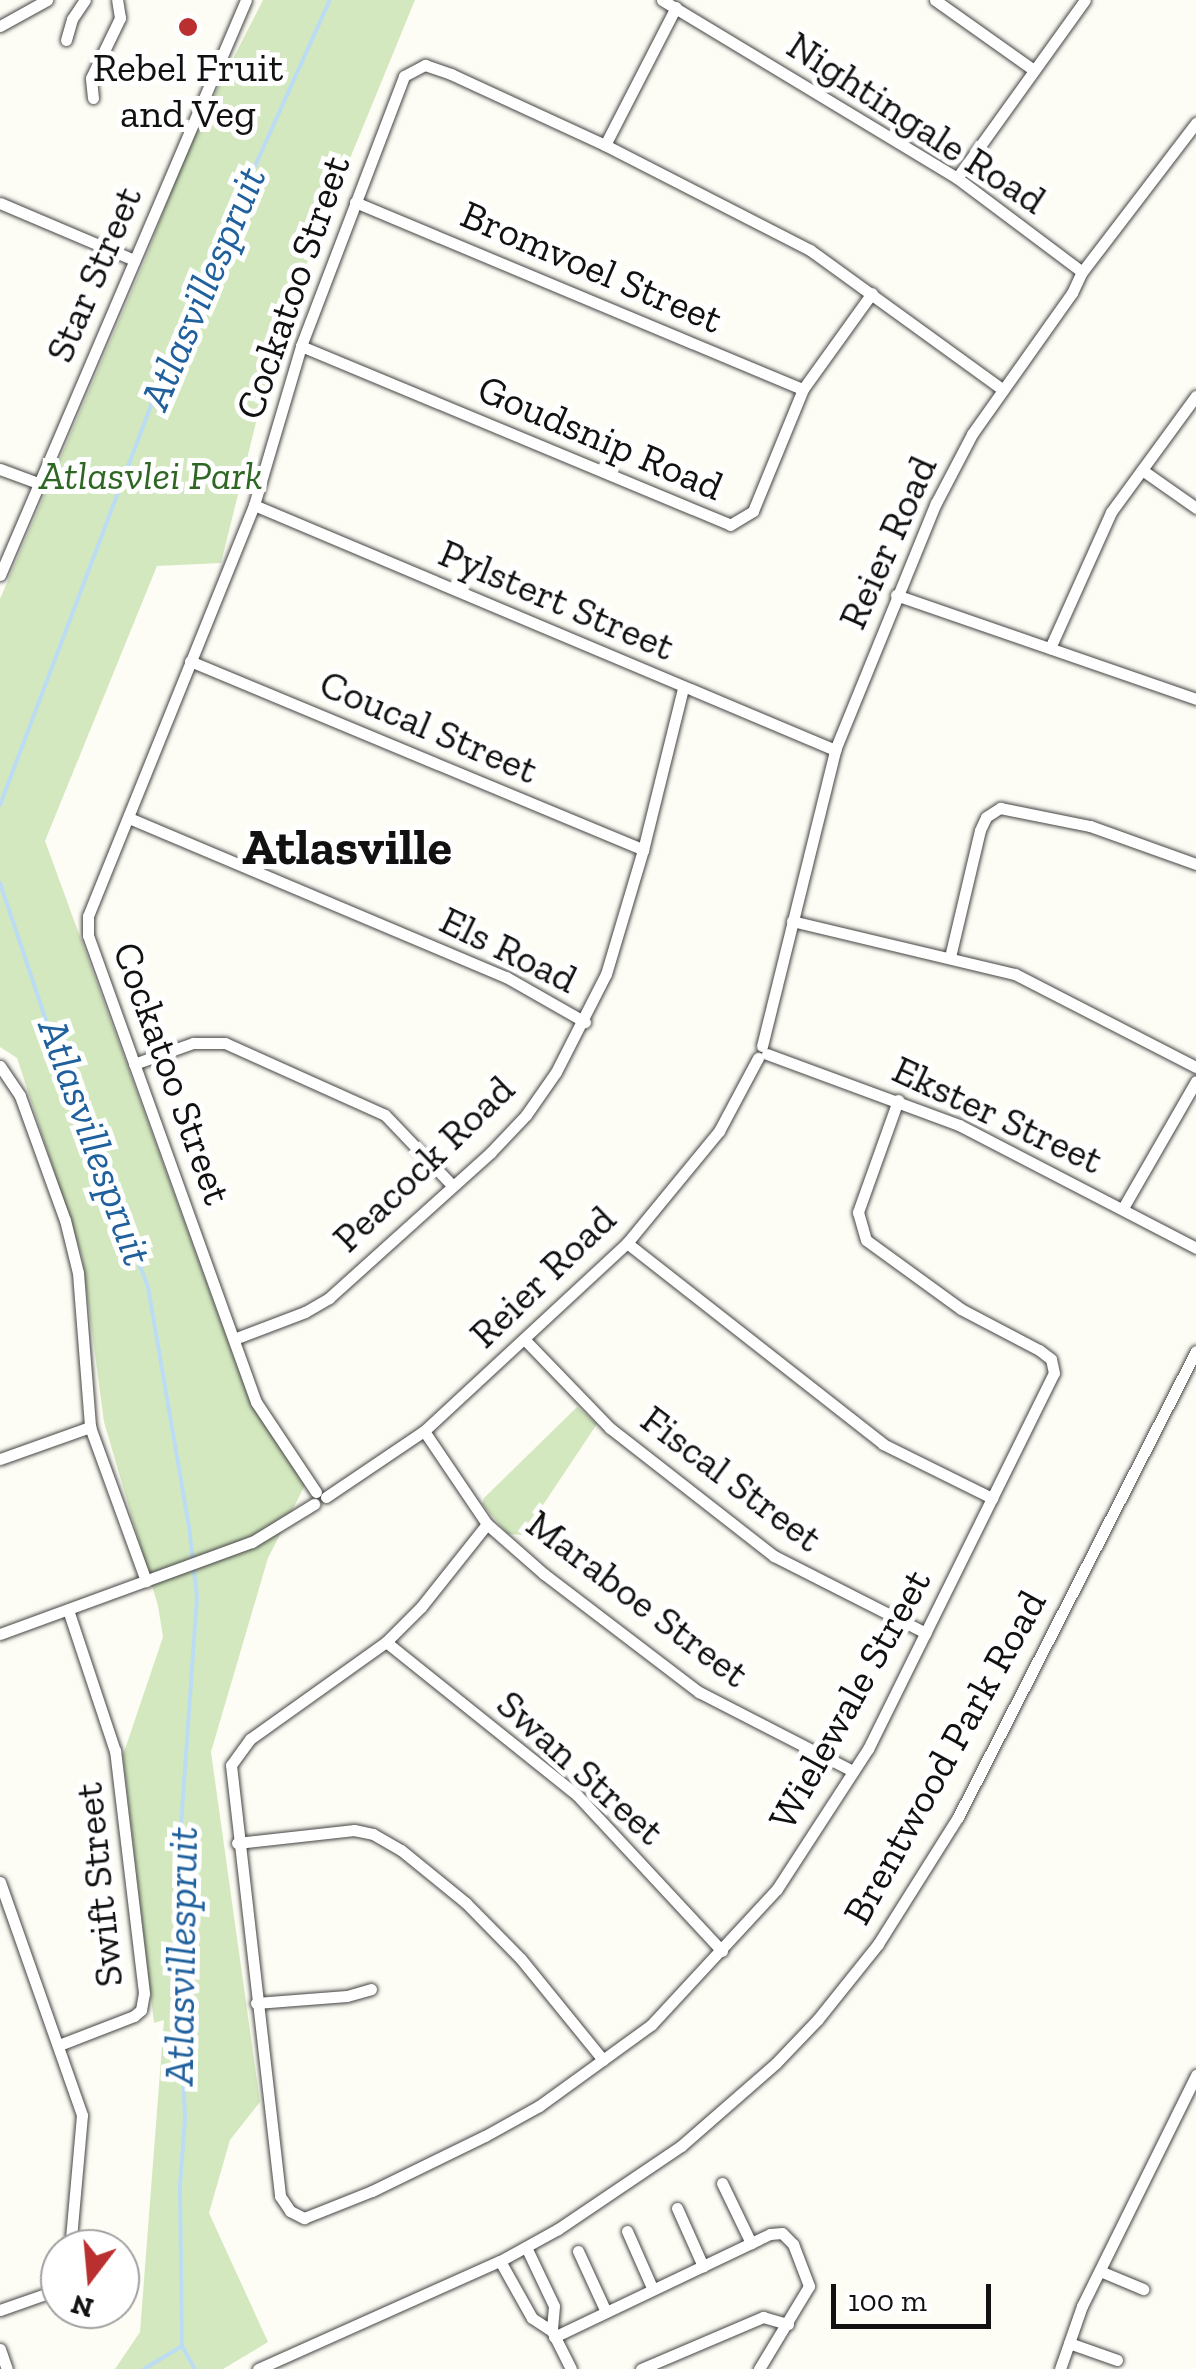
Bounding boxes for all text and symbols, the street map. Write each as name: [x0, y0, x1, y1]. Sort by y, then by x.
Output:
marker: Rebel Fruit and Veg: [177, 16, 199, 38]
street label: Nightingale Road: [779, 20, 1055, 224]
place label: Rebel Fruit and Veg: [93, 43, 283, 137]
street label: Cockatoo Street: [224, 149, 360, 425]
water label: Atlasvillespruit: [129, 159, 277, 417]
street label: Star Street: [34, 179, 152, 369]
street label: Bromvoel Street: [454, 189, 730, 343]
street label: Goudsnip Road: [471, 364, 731, 510]
street label: Reier Road: [827, 448, 947, 636]
park label: Atlasvlei Park: [39, 451, 263, 499]
street label: Pylstert Street: [432, 528, 682, 670]
street label: Coucal Street: [313, 659, 545, 793]
district label: Atlasville: [242, 818, 452, 878]
street label: Els Road: [433, 895, 585, 1003]
street label: Cockatoo Street: [103, 935, 243, 1211]
water label: Atlasvillespruit: [27, 1012, 163, 1272]
street label: Ekster Street: [885, 1044, 1111, 1184]
street label: Peacock Road: [322, 1065, 524, 1261]
street label: Reier Road: [459, 1195, 625, 1357]
street label: Fiscal Street: [632, 1394, 832, 1562]
street label: Maraboe Street: [518, 1499, 758, 1697]
street label: Wielewale Street: [758, 1561, 940, 1837]
street label: Brentwood Park Road: [832, 1582, 1056, 1932]
street label: Swan Street: [487, 1679, 675, 1855]
street label: Swift Street: [63, 1781, 133, 1989]
water label: Atlasvillespruit: [154, 1826, 208, 2086]
north arrow: [40, 2229, 140, 2329]
scale bar: [836, 2264, 996, 2326]
text: 100 m: [848, 2283, 927, 2319]
text: N: [67, 2288, 97, 2325]

